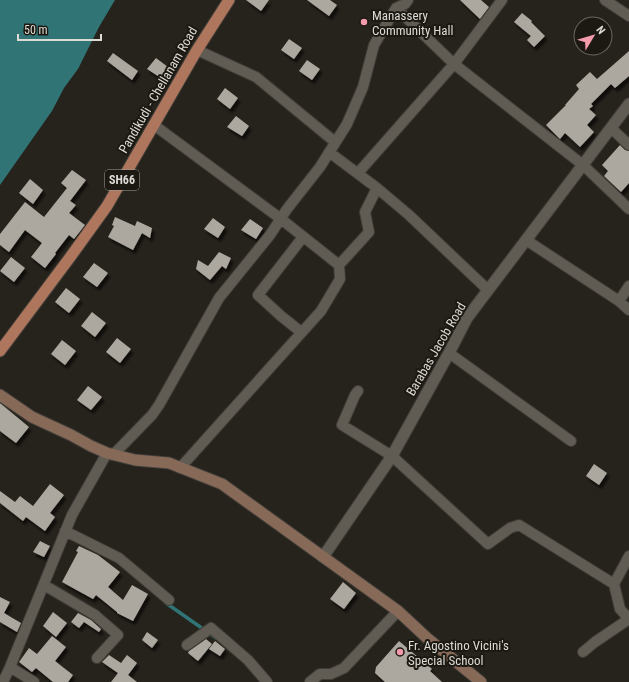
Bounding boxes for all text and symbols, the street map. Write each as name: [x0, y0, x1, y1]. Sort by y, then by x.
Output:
place label: Manassery Community Hall: [372, 8, 454, 38]
scale bar: [18, 16, 101, 42]
north arrow: [573, 16, 613, 56]
marker: Manassery Community Hall: [359, 17, 369, 27]
text: 50 m: [24, 23, 48, 37]
text: N: [593, 23, 608, 37]
street label: Pandikudi - Chellanam Road: [116, 24, 200, 156]
road number: SH66: [105, 170, 139, 190]
street label: Barabas Jacob Road: [403, 300, 469, 398]
place label: Fr. Agostino Vicini's Special School: [408, 638, 509, 668]
marker: Fr. Agostino Vicini's Special School: [395, 647, 405, 657]

